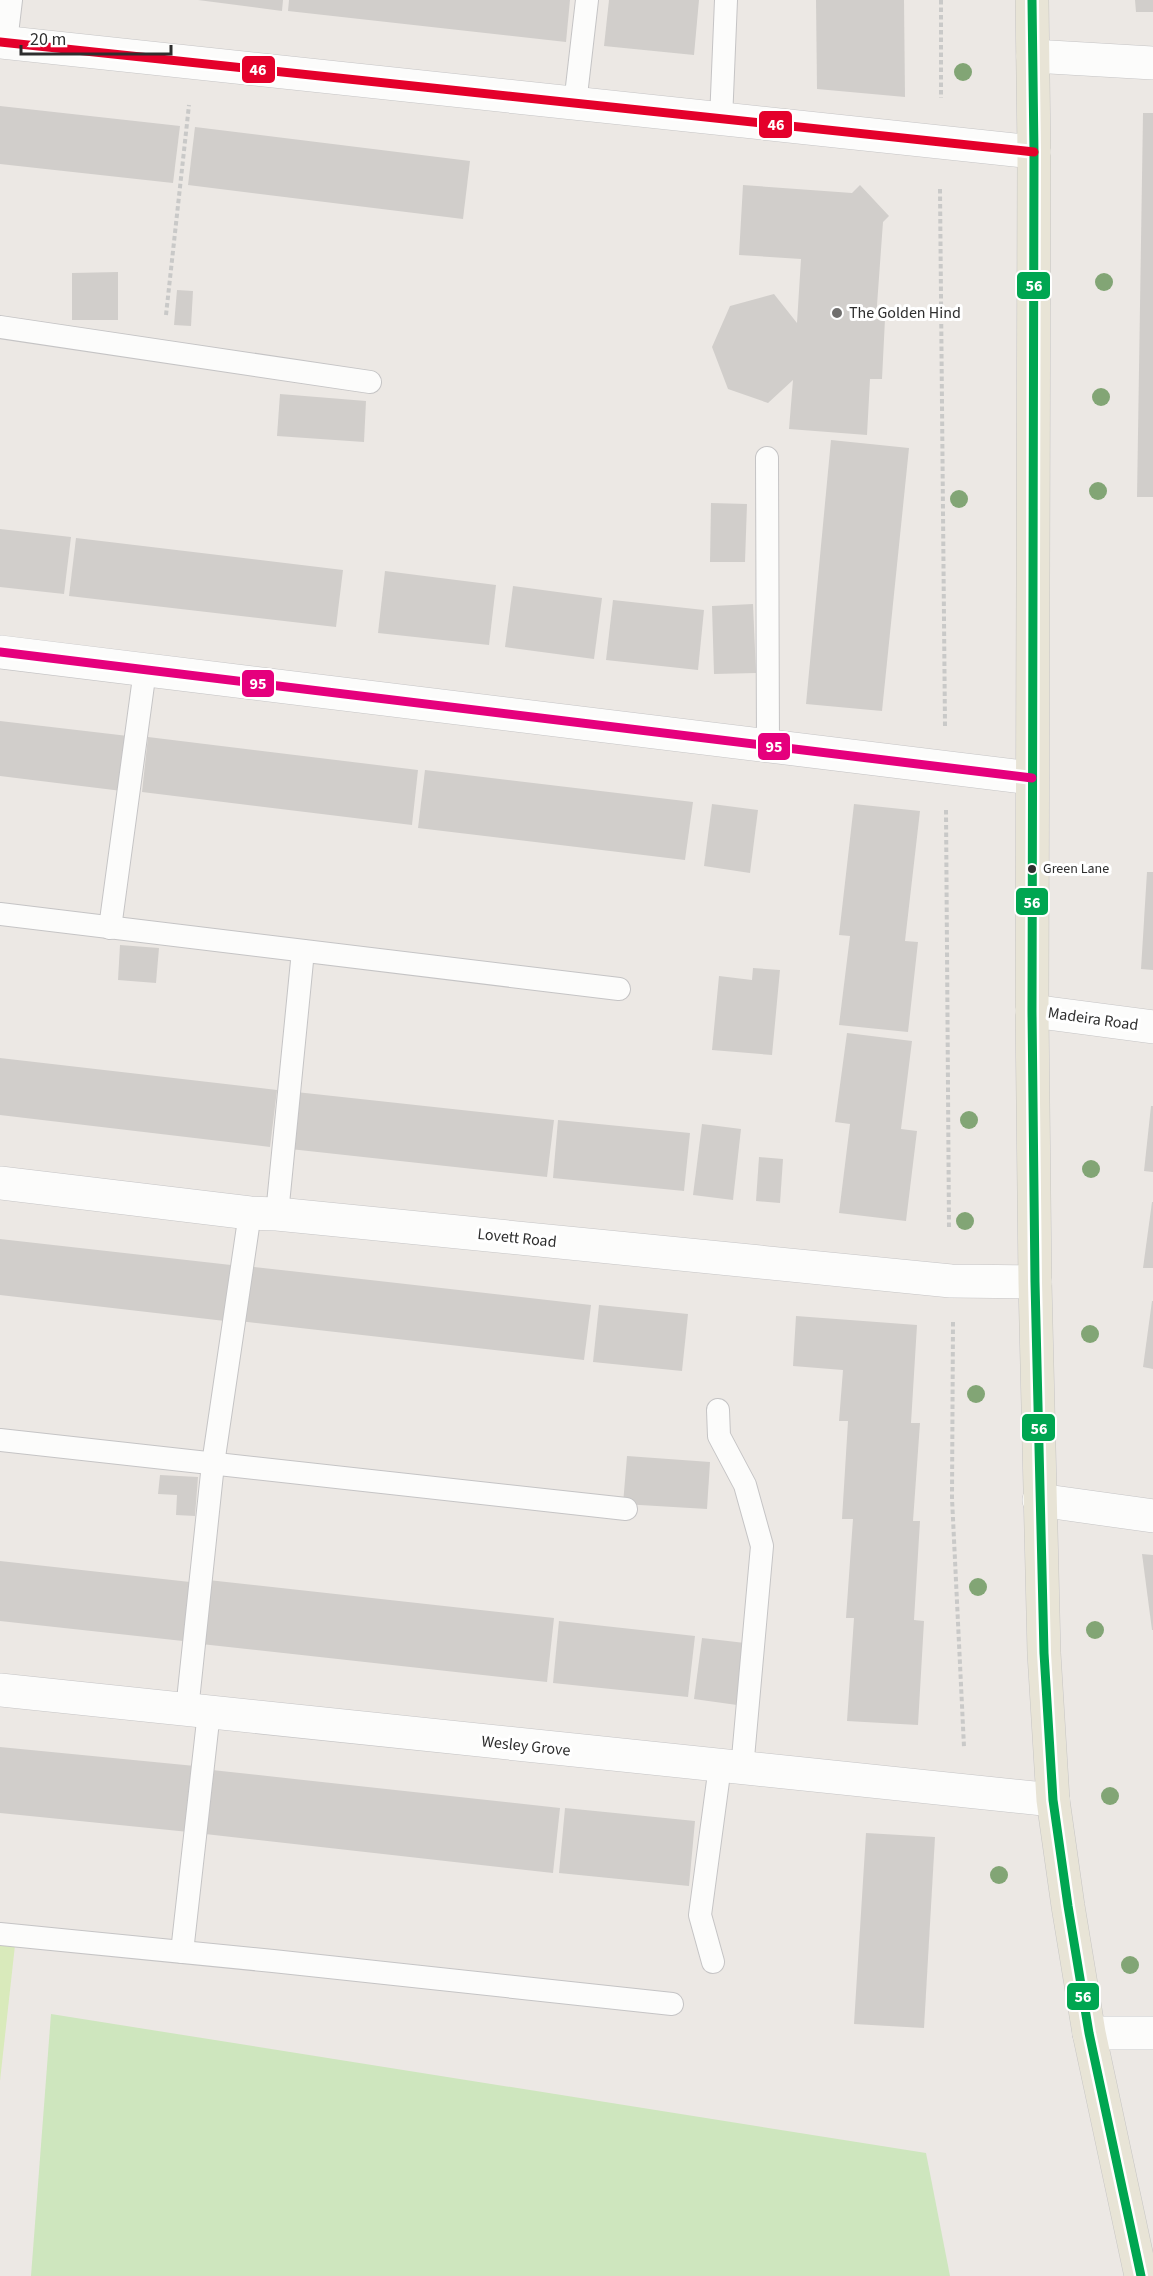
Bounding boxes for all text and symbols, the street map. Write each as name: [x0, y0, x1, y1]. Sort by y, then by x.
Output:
scale bar: [21, 18, 171, 56]
text: 20 m: [30, 27, 66, 52]
line badge: 46: [241, 55, 276, 84]
text: 46: [250, 59, 266, 81]
line badge: 46: [758, 110, 793, 139]
text: 46: [768, 114, 784, 136]
line badge: 56: [1016, 271, 1051, 300]
text: 56: [1026, 275, 1042, 297]
place label: The Golden Hind: [849, 302, 961, 324]
marker: The Golden Hind: [830, 306, 844, 320]
line badge: 95: [241, 669, 275, 698]
text: 95: [250, 673, 266, 695]
line badge: 95: [757, 732, 791, 761]
text: 95: [766, 736, 782, 758]
place label: Green Lane: [1043, 859, 1109, 879]
marker: Green Lane: [1026, 863, 1038, 875]
line badge: 56: [1015, 887, 1049, 916]
text: 56: [1024, 892, 1040, 914]
street label: Madeira Road: [1046, 1002, 1140, 1036]
street label: Lovett Road: [476, 1223, 558, 1253]
line badge: 56: [1021, 1413, 1056, 1442]
text: 56: [1031, 1418, 1047, 1440]
street label: Wesley Grove: [480, 1730, 572, 1762]
line badge: 56: [1066, 1982, 1100, 2011]
text: 56: [1075, 1986, 1091, 2008]

